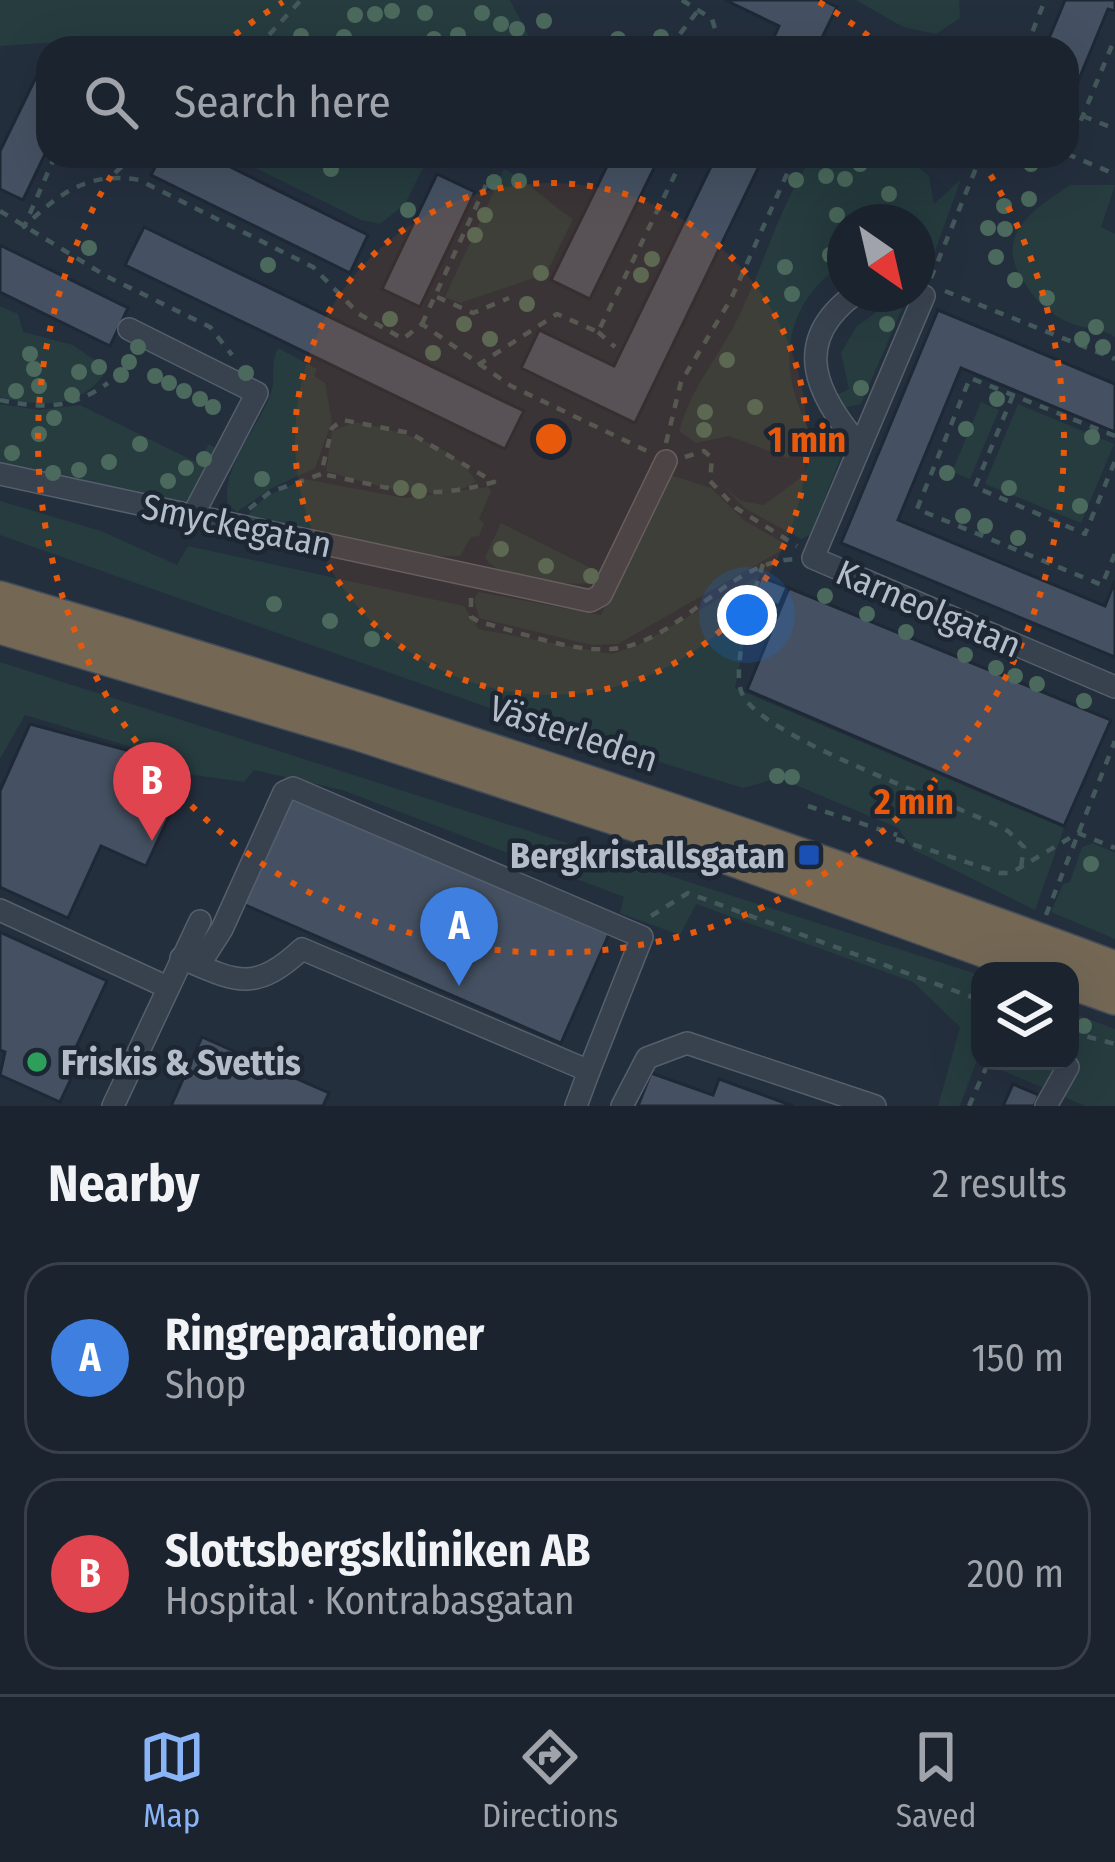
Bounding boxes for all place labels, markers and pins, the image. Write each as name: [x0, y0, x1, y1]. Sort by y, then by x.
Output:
centre of rings: [530, 418, 572, 460]
pin: B: [113, 742, 191, 841]
place label: Bergkristallsgatan: [510, 834, 785, 878]
marker: Bergkristallsgatan: [796, 842, 822, 868]
pin: A: [420, 887, 498, 986]
place label: Friskis & Svettis: [61, 1041, 301, 1085]
marker: Friskis & Svettis: [24, 1049, 50, 1075]

